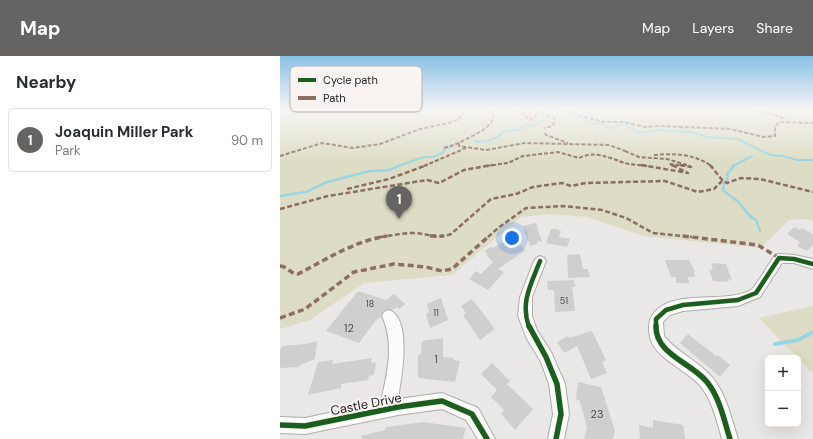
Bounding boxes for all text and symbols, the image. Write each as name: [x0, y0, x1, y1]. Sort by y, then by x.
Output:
text: Map: [20, 16, 60, 41]
text: Map: [642, 19, 670, 37]
text: Layers: [692, 19, 734, 37]
text: Share: [756, 19, 793, 37]
legend: [290, 66, 422, 112]
text: Nearby: [16, 71, 76, 93]
text: Cycle path: [323, 73, 378, 87]
text: Path: [323, 91, 346, 105]
text: Joaquin Miller Park: [55, 122, 193, 142]
text: 1: [28, 132, 32, 149]
text: 90 m: [231, 132, 263, 149]
text: Park: [55, 142, 81, 159]
pin: 1: [386, 186, 412, 219]
your location: [502, 228, 522, 248]
house number: 51: [560, 295, 568, 307]
house number: 18: [366, 298, 374, 310]
house number: 11: [433, 307, 439, 319]
house number: 12: [344, 321, 354, 335]
house number: 1: [434, 352, 438, 366]
map controls: [765, 355, 801, 427]
button: +: [765, 355, 801, 391]
street label: Castle Drive: [329, 389, 403, 419]
button: −: [765, 391, 801, 427]
house number: 23: [591, 407, 603, 421]

